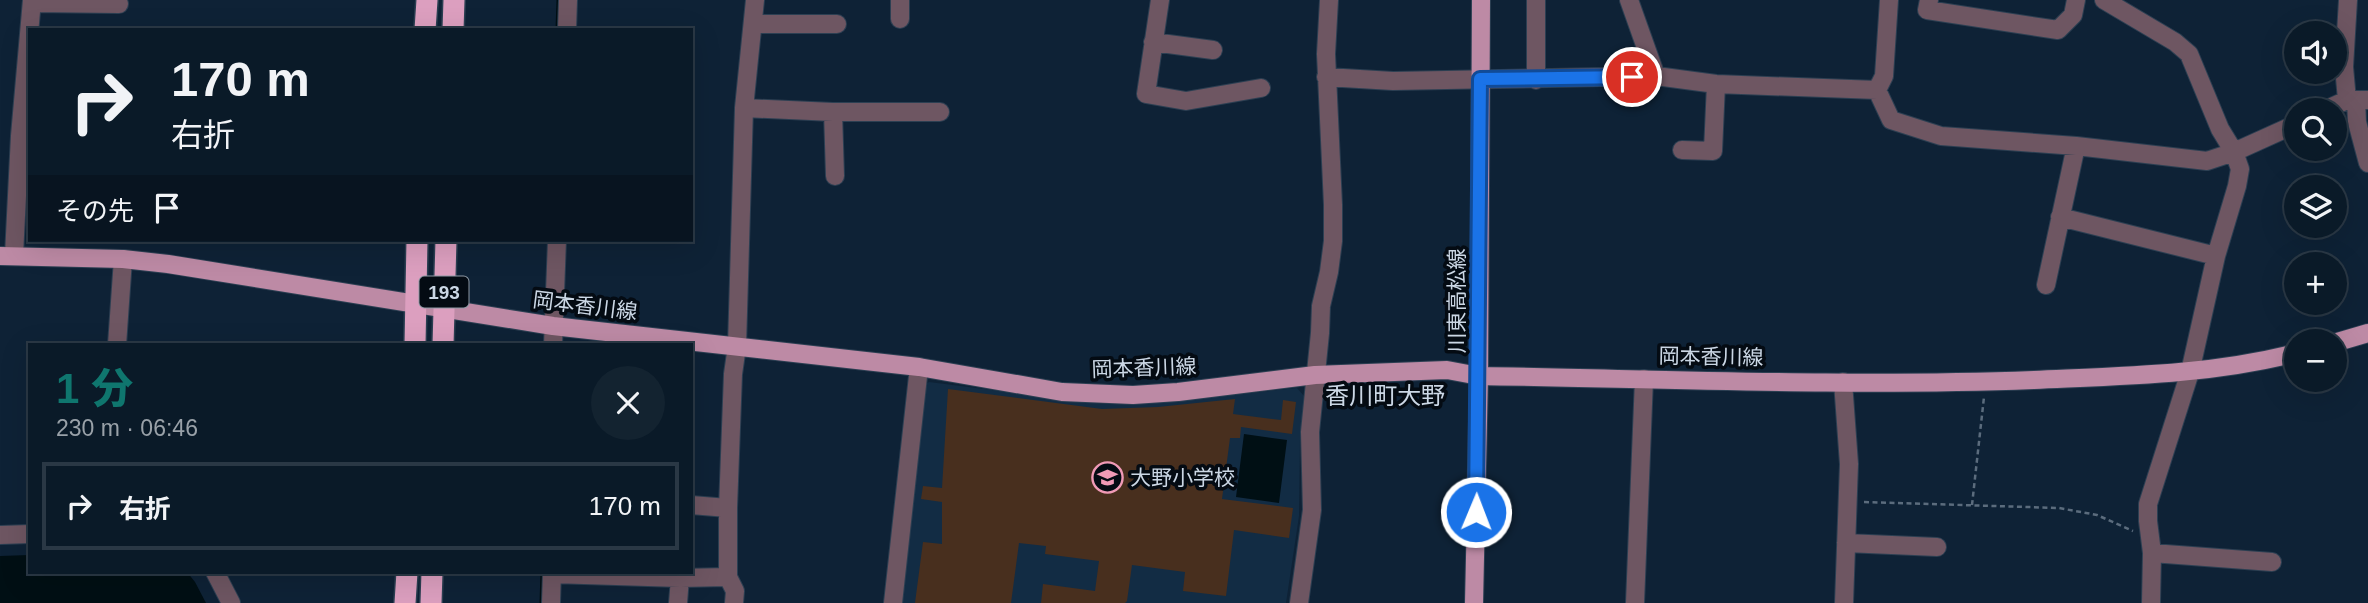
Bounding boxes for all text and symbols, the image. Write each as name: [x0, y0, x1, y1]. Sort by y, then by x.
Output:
map controls: [2284, 21, 2347, 392]
button: sound: [2284, 21, 2347, 84]
pin: [1602, 47, 1662, 107]
text: 170 m: [171, 52, 310, 106]
icon: right: [56, 56, 147, 147]
icon: arrive: [1613, 58, 1651, 96]
button: search: [2284, 98, 2347, 161]
text: 右折: [171, 117, 235, 153]
button: layers: [2284, 175, 2347, 238]
icon: arrive: [148, 189, 186, 227]
text: その先: [56, 196, 134, 226]
street label: 川東高松線: [1445, 249, 1468, 354]
button: +: [2284, 252, 2347, 315]
road number: 193: [420, 276, 468, 308]
street label: 岡本香川線: [532, 288, 639, 323]
button: −: [2284, 329, 2347, 392]
street label: 岡本香川線: [1658, 344, 1764, 369]
street label: 岡本香川線: [1091, 354, 1197, 381]
text: 1 分: [56, 365, 133, 412]
button: close: [591, 366, 665, 440]
district label: 香川町大野: [1325, 382, 1445, 409]
text: 230 m · 06:46: [56, 415, 198, 441]
school or university icon: 大野小学校: [1090, 461, 1124, 495]
place label: 大野小学校: [1130, 466, 1235, 489]
position arrow: [1439, 475, 1513, 549]
icon: right: [60, 487, 98, 525]
text: 170 m: [589, 491, 661, 521]
text: 右折: [119, 494, 171, 524]

